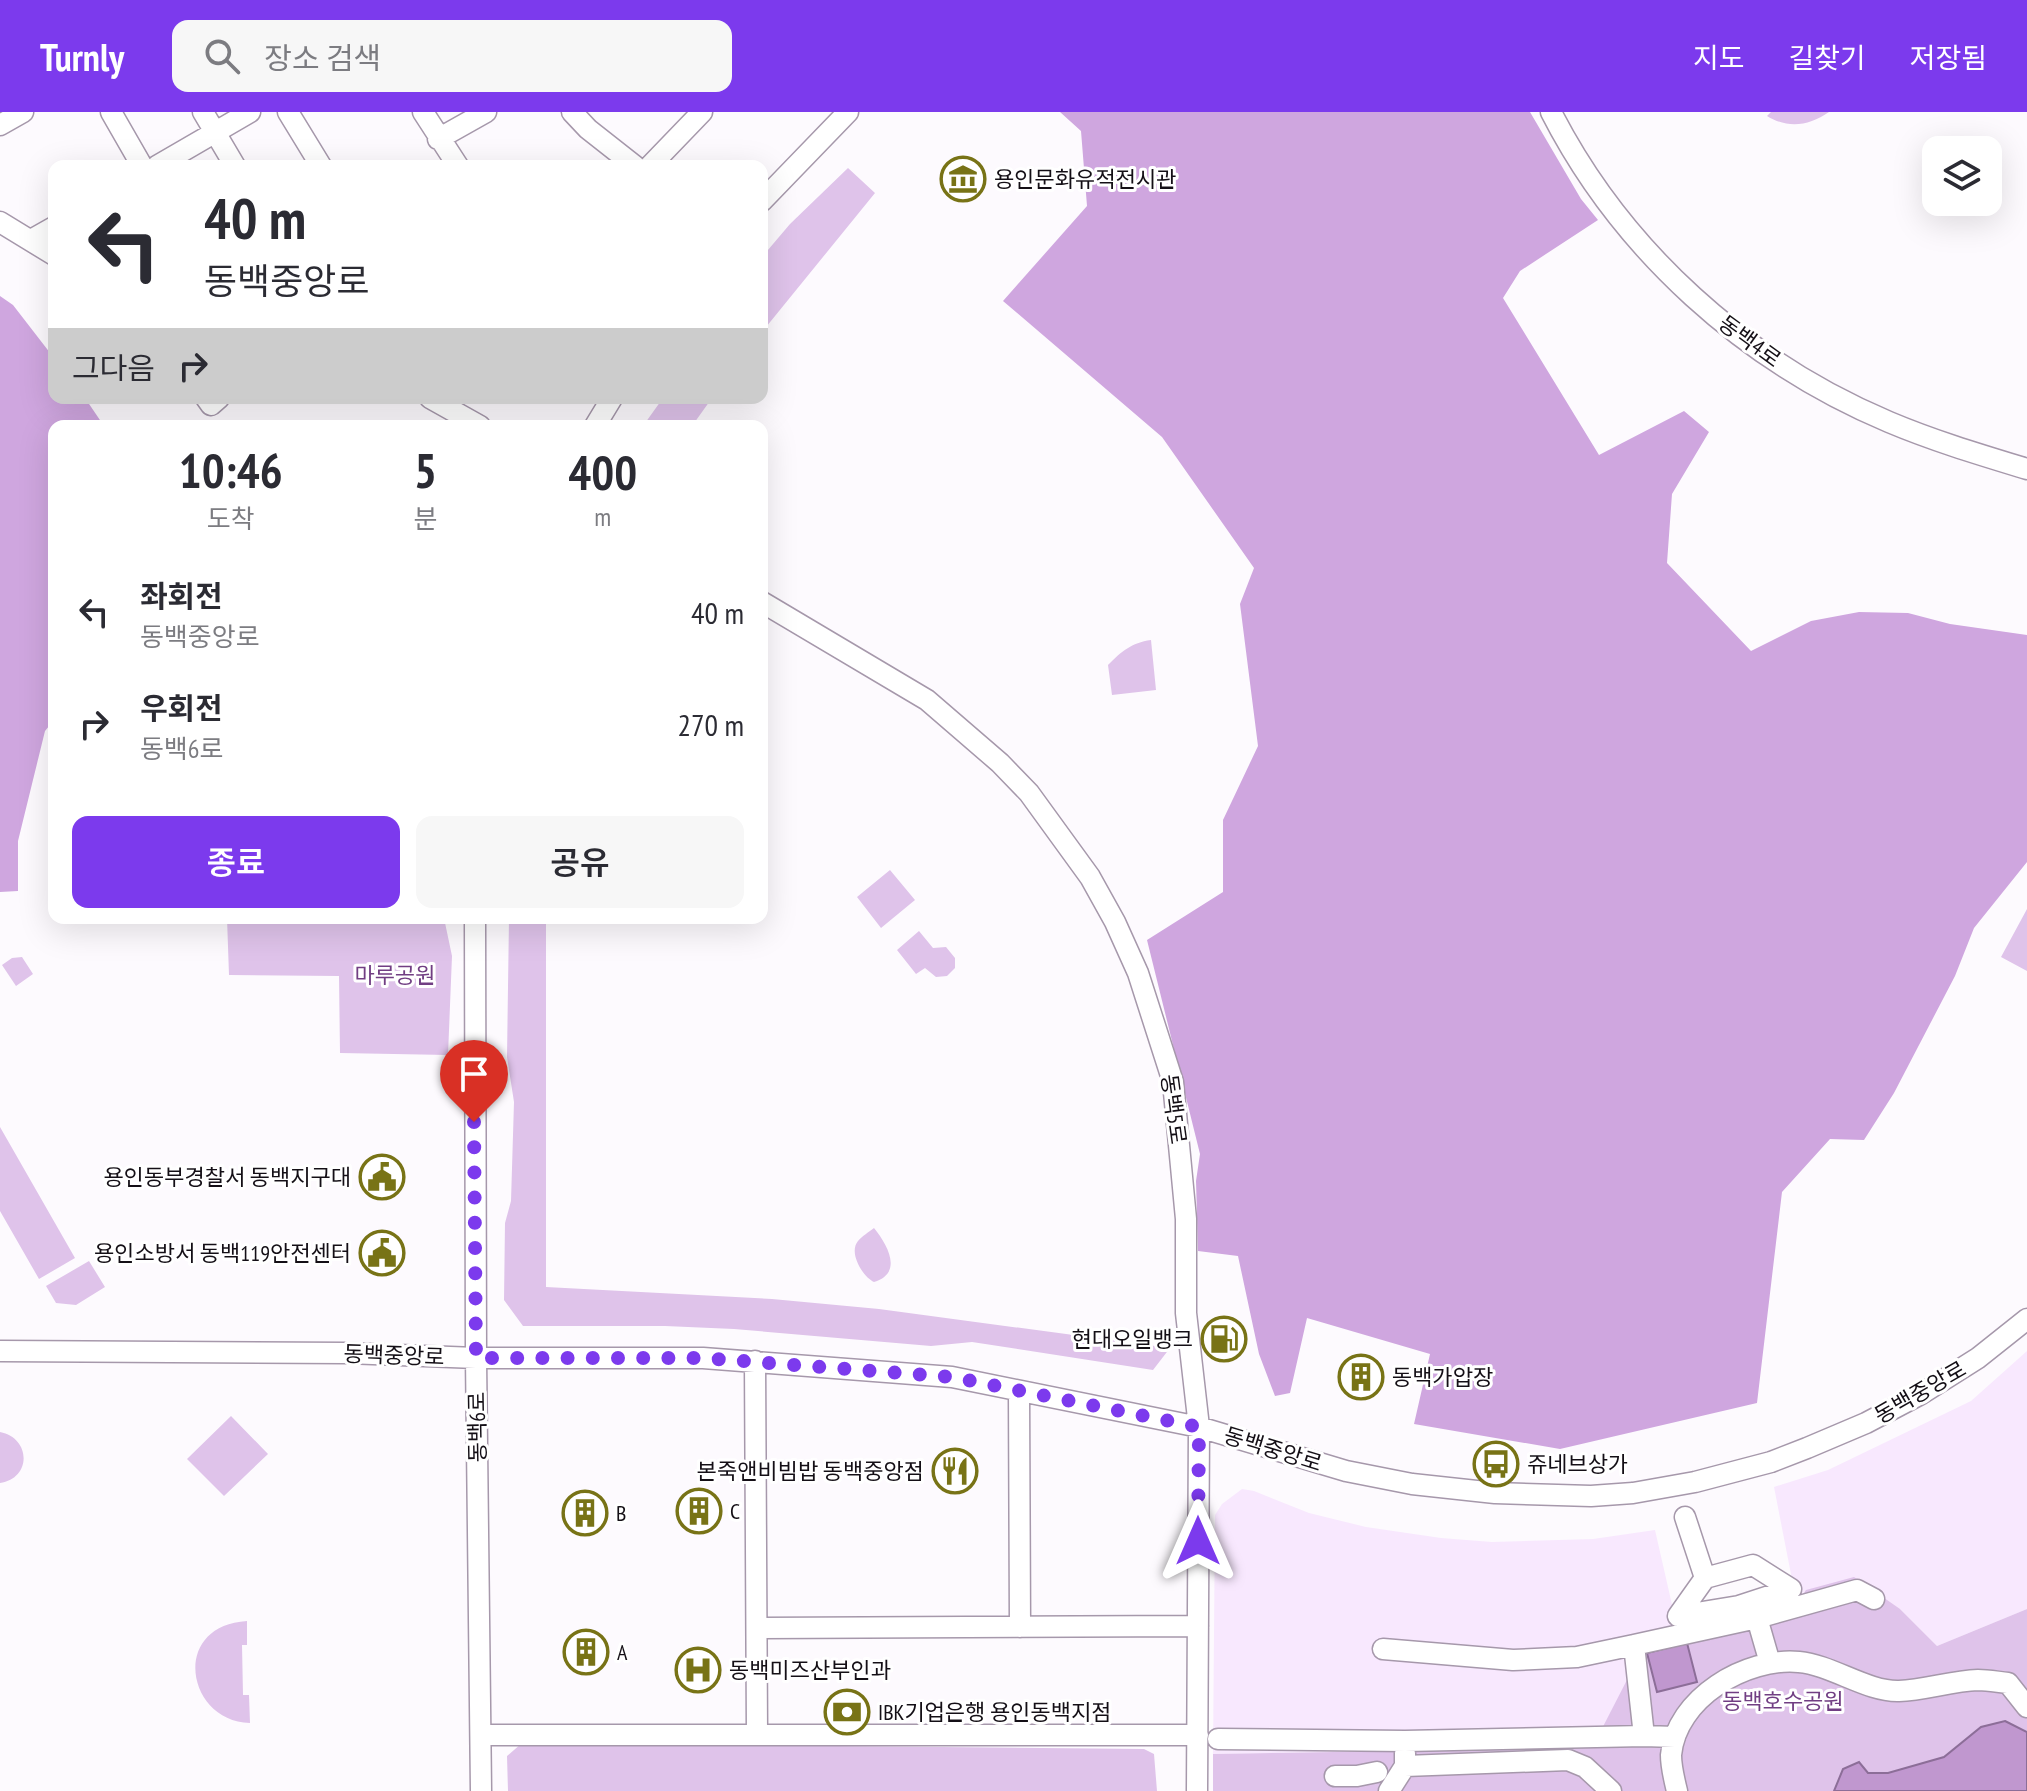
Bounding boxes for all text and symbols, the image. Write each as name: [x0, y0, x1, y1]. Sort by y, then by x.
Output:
search box: [172, 20, 732, 92]
text: Turnly: [40, 32, 124, 81]
icon: search: [200, 34, 244, 78]
text: 장소 검색: [264, 38, 381, 77]
text: 지도: [1693, 39, 1744, 76]
text: 길찾기: [1788, 39, 1866, 76]
text: 저장됨: [1910, 39, 1987, 76]
map controls: [1922, 136, 2002, 216]
button: layers: [1922, 136, 2002, 216]
museum icon: 용인문화유적전시관: [939, 155, 987, 203]
place label: 용인문화유적전시관: [994, 165, 1176, 193]
text: 40 m: [204, 182, 306, 254]
icon: left: [72, 192, 176, 296]
text: 동백중앙로: [204, 257, 370, 304]
street label: 동백4로: [1713, 309, 1787, 373]
icon: right: [171, 344, 215, 388]
text: 그다음: [72, 348, 155, 387]
text: 10:46: [179, 439, 283, 501]
text: 5: [414, 439, 437, 501]
text: 400: [568, 441, 637, 503]
text: m: [594, 500, 611, 533]
text: 도착: [207, 502, 255, 535]
text: 분: [414, 502, 437, 535]
text: 좌회전: [140, 576, 223, 615]
icon: left: [72, 590, 116, 634]
text: 40 m: [691, 593, 744, 632]
text: 동백중앙로: [140, 620, 260, 653]
text: 우회전: [140, 688, 223, 727]
icon: right: [72, 702, 116, 746]
text: 270 m: [678, 705, 744, 744]
text: 동백6로: [140, 732, 223, 765]
button: 종료: [72, 816, 400, 908]
button: 공유: [416, 816, 744, 908]
park label: 마루공원: [355, 961, 435, 989]
pin: [440, 1040, 508, 1122]
icon: arrive: [452, 1052, 496, 1096]
street label: 동백5로: [1155, 1072, 1193, 1146]
public building icon: 용인동부경찰서 동백지구대: [358, 1153, 406, 1201]
place label: 용인동부경찰서 동백지구대: [103, 1163, 351, 1191]
public building icon: 용인소방서 동백119안전센터: [358, 1229, 406, 1277]
place label: 용인소방서 동백119안전센터: [94, 1239, 351, 1267]
fuel station icon: 현대오일뱅크: [1200, 1315, 1248, 1363]
place label: 현대오일뱅크: [1072, 1325, 1193, 1353]
street label: 동백중앙로: [343, 1339, 445, 1371]
building icon: 동백가압장: [1337, 1353, 1385, 1401]
street label: 동백중앙로: [1869, 1355, 1971, 1429]
place label: 동백가압장: [1392, 1363, 1493, 1391]
street label: 동백6로: [462, 1391, 492, 1463]
street label: 동백중앙로: [1221, 1421, 1325, 1477]
bus stop icon: 쥬네브상가: [1472, 1440, 1520, 1488]
restaurant icon: 본죽앤비빔밥 동백중앙점: [931, 1447, 979, 1495]
place label: 쥬네브상가: [1527, 1450, 1628, 1478]
place label: 본죽앤비빔밥 동백중앙점: [697, 1457, 924, 1485]
building icon: C: [675, 1487, 723, 1535]
building icon: B: [561, 1489, 609, 1537]
place label: C: [730, 1497, 740, 1525]
place label: B: [616, 1499, 626, 1527]
position arrow: [1156, 1499, 1240, 1583]
building icon: A: [562, 1628, 610, 1676]
place label: A: [617, 1638, 628, 1666]
hospital icon: 동백미즈산부인과: [674, 1646, 722, 1694]
place label: 동백미즈산부인과: [729, 1656, 891, 1684]
park label: 동백호수공원: [1722, 1687, 1844, 1715]
bank icon: IBK기업은행 용인동백지점: [823, 1688, 871, 1736]
place label: IBK기업은행 용인동백지점: [878, 1698, 1111, 1726]

